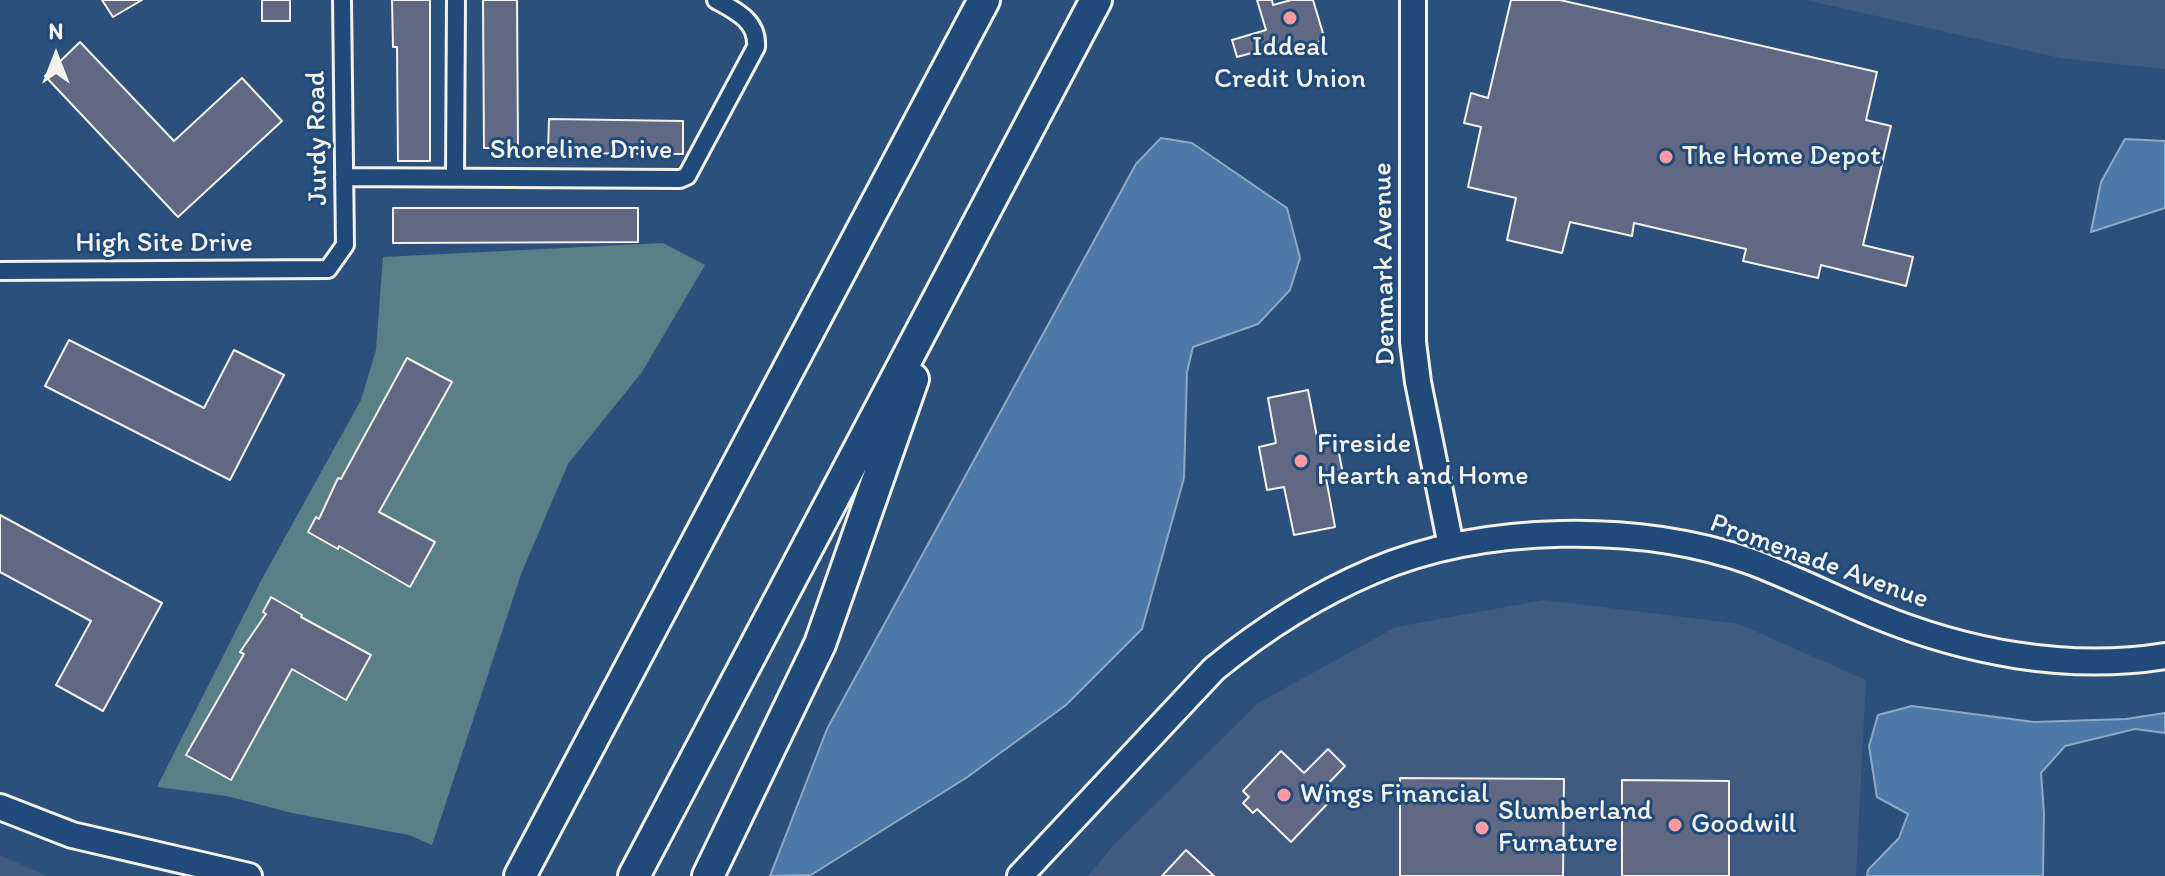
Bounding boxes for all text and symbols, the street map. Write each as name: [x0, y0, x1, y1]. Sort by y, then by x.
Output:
marker: Iddeal Credit Union: [1281, 9, 1299, 27]
north arrow: [16, 16, 96, 96]
text: N: [49, 18, 63, 45]
place label: Iddeal Credit Union: [1214, 31, 1366, 97]
street label: Jurdy Road: [300, 70, 336, 206]
street label: Shoreline Drive: [490, 134, 672, 168]
place label: The Home Depot: [1682, 140, 1881, 174]
marker: The Home Depot: [1657, 148, 1675, 166]
street label: Denmark Avenue: [1366, 162, 1404, 366]
street label: High Site Drive: [75, 227, 253, 261]
place label: Fireside Hearth and Home: [1317, 428, 1529, 494]
marker: Fireside Hearth and Home: [1292, 452, 1310, 470]
street label: Promenade Avenue: [1705, 507, 1933, 617]
place label: Wings Financial: [1300, 778, 1489, 812]
marker: Wings Financial: [1275, 786, 1293, 804]
place label: Slumberland Furnature: [1498, 795, 1653, 861]
place label: Goodwill: [1691, 808, 1796, 842]
marker: Goodwill: [1666, 816, 1684, 834]
marker: Slumberland Furnature: [1473, 819, 1491, 837]

